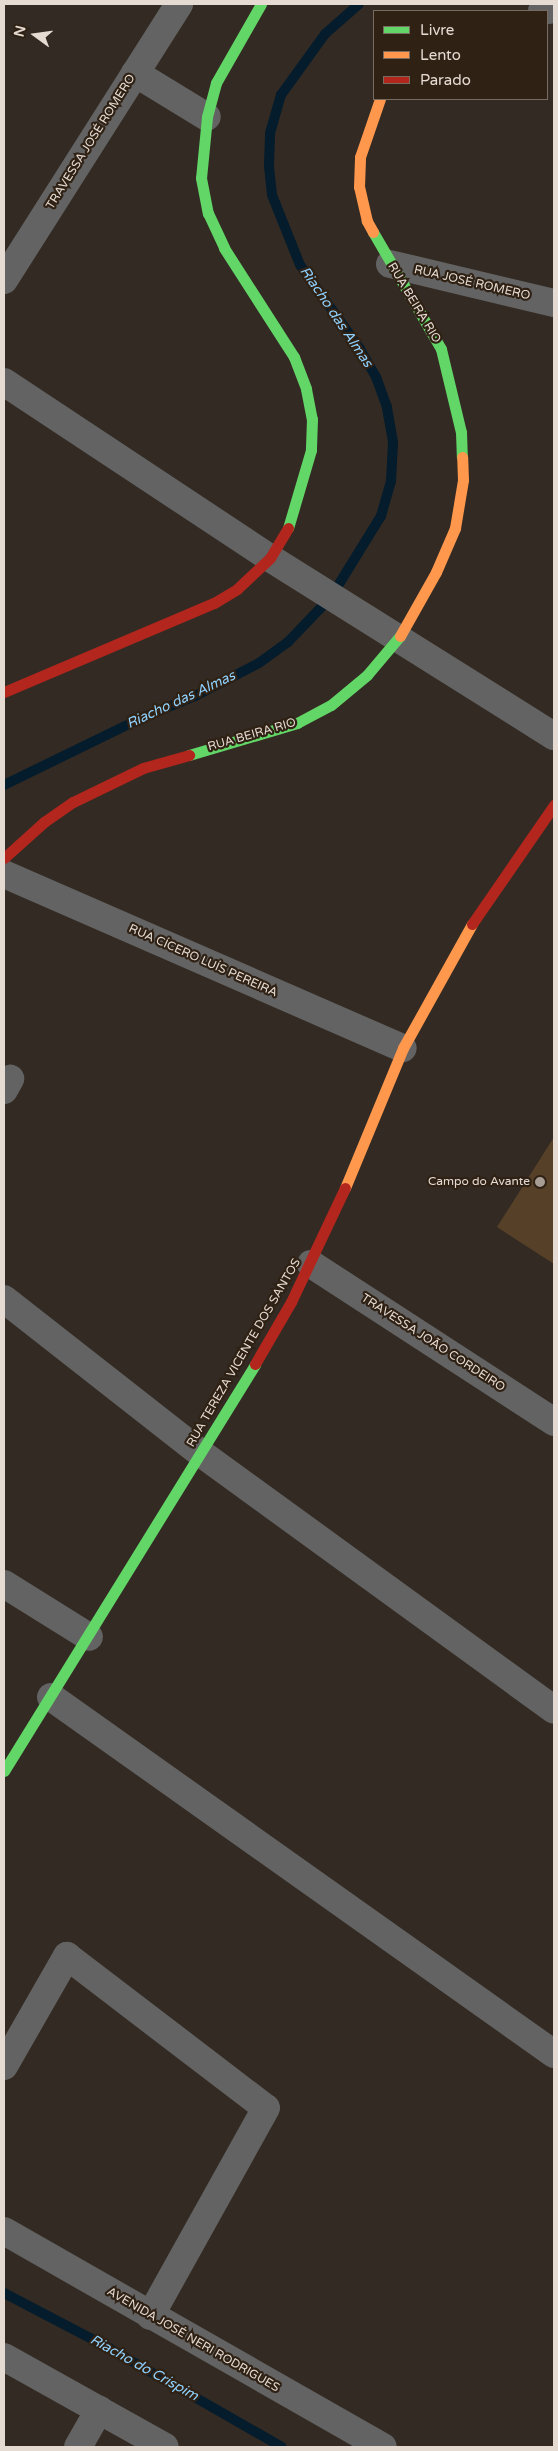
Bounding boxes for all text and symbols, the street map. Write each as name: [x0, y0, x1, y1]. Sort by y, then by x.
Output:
north arrow: [10, 10, 60, 60]
legend: [373, 10, 548, 100]
text: Livre: [420, 21, 454, 39]
text: N: [10, 24, 30, 39]
text: Lento: [420, 46, 461, 64]
text: Parado: [420, 71, 471, 89]
street label: TRAVESSA JOSÉ ROMERO: [43, 72, 139, 212]
street label: RUA BEIRA RIO: [384, 260, 444, 346]
water label: Riacho das Almas: [296, 263, 376, 371]
street label: RUA JOSÉ ROMERO: [413, 263, 531, 303]
water label: Riacho das Almas: [124, 667, 238, 733]
street label: RUA BEIRA RIO: [206, 716, 298, 754]
street label: RUA CÍCERO LUÍS PEREIRA: [126, 922, 280, 1000]
place label: Campo do Avante: [428, 1175, 530, 1189]
marker: Campo do Avante: [534, 1176, 546, 1188]
street label: RUA TEREZA VICENTE DOS SANTOS: [184, 1256, 304, 1450]
street label: TRAVESSA JOÃO CORDEIRO: [358, 1291, 508, 1395]
street label: AVENIDA JOSÉ NERI RODRIGUES: [104, 2285, 282, 2395]
water label: Riacho do Crispim: [87, 2331, 201, 2405]

